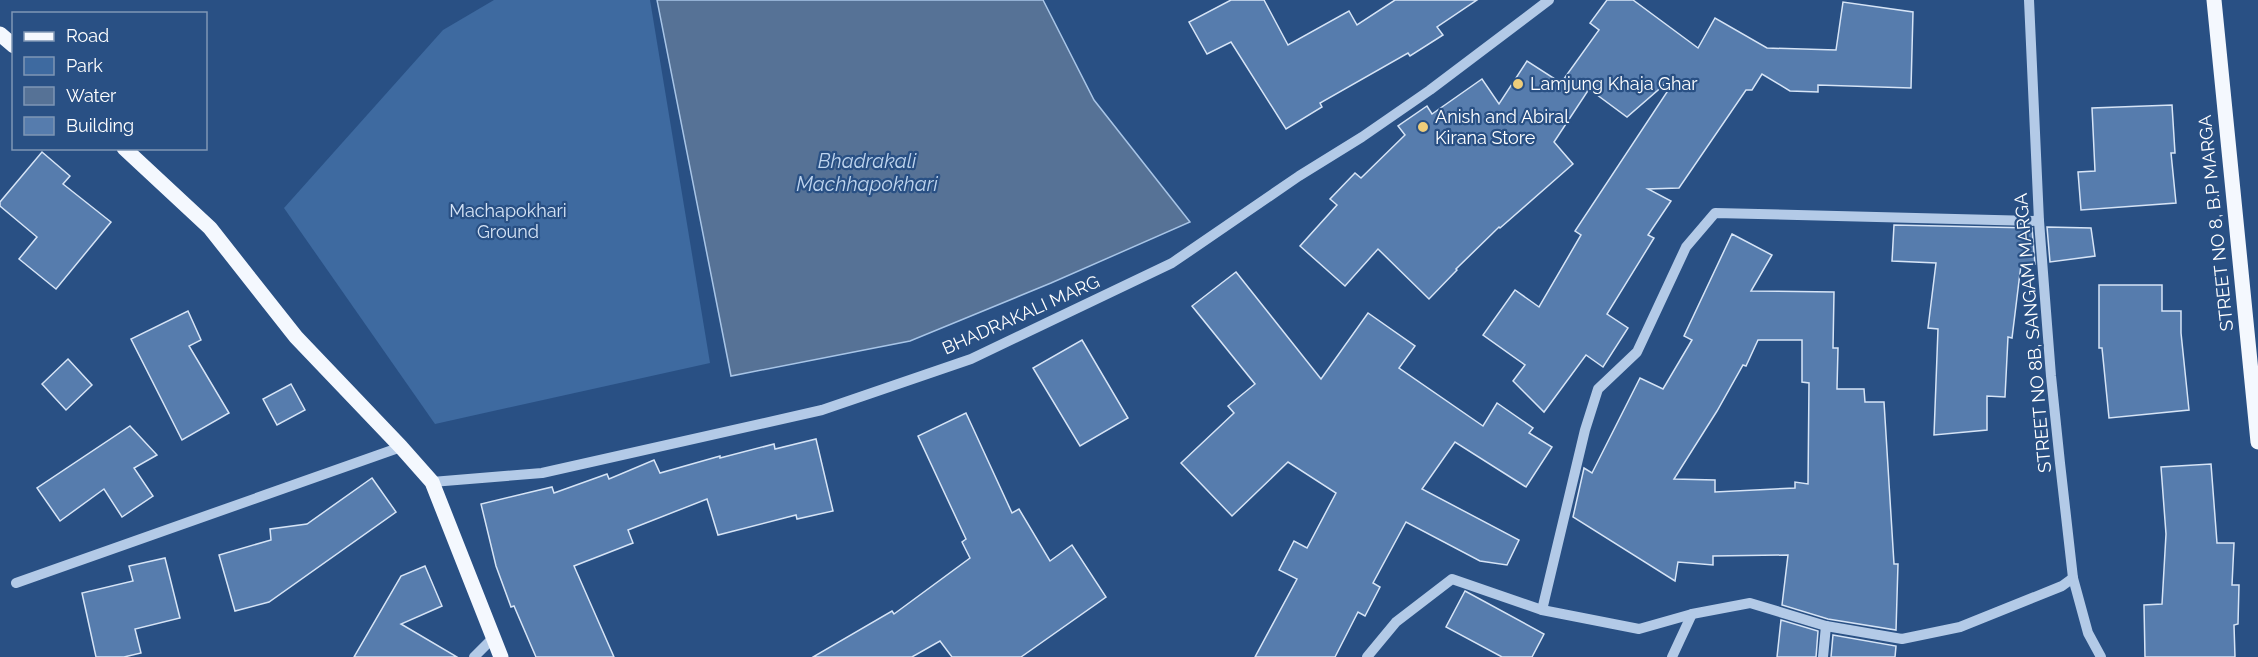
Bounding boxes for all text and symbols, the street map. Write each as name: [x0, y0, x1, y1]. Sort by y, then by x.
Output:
legend: [12, 12, 207, 150]
text: Road: [66, 25, 109, 46]
text: Park: [66, 55, 103, 76]
place label: Lamjung Khaja Ghar: [1530, 73, 1698, 94]
marker: Lamjung Khaja Ghar: [1511, 77, 1525, 91]
text: Water: [66, 85, 117, 106]
place label: Anish and Abiral Kirana Store: [1435, 106, 1569, 148]
street label: STREET NO 8, B.P MARGA: [2194, 114, 2237, 332]
text: Building: [66, 115, 134, 136]
marker: Anish and Abiral Kirana Store: [1416, 120, 1430, 134]
water label: Bhadrakali Machhapokhari: [796, 149, 939, 196]
street label: STREET NO 8B, SANGAM MARGA: [2010, 192, 2055, 474]
park label: Machapokhari Ground: [449, 200, 567, 242]
street label: BHADRAKALI MARG: [939, 270, 1103, 359]

